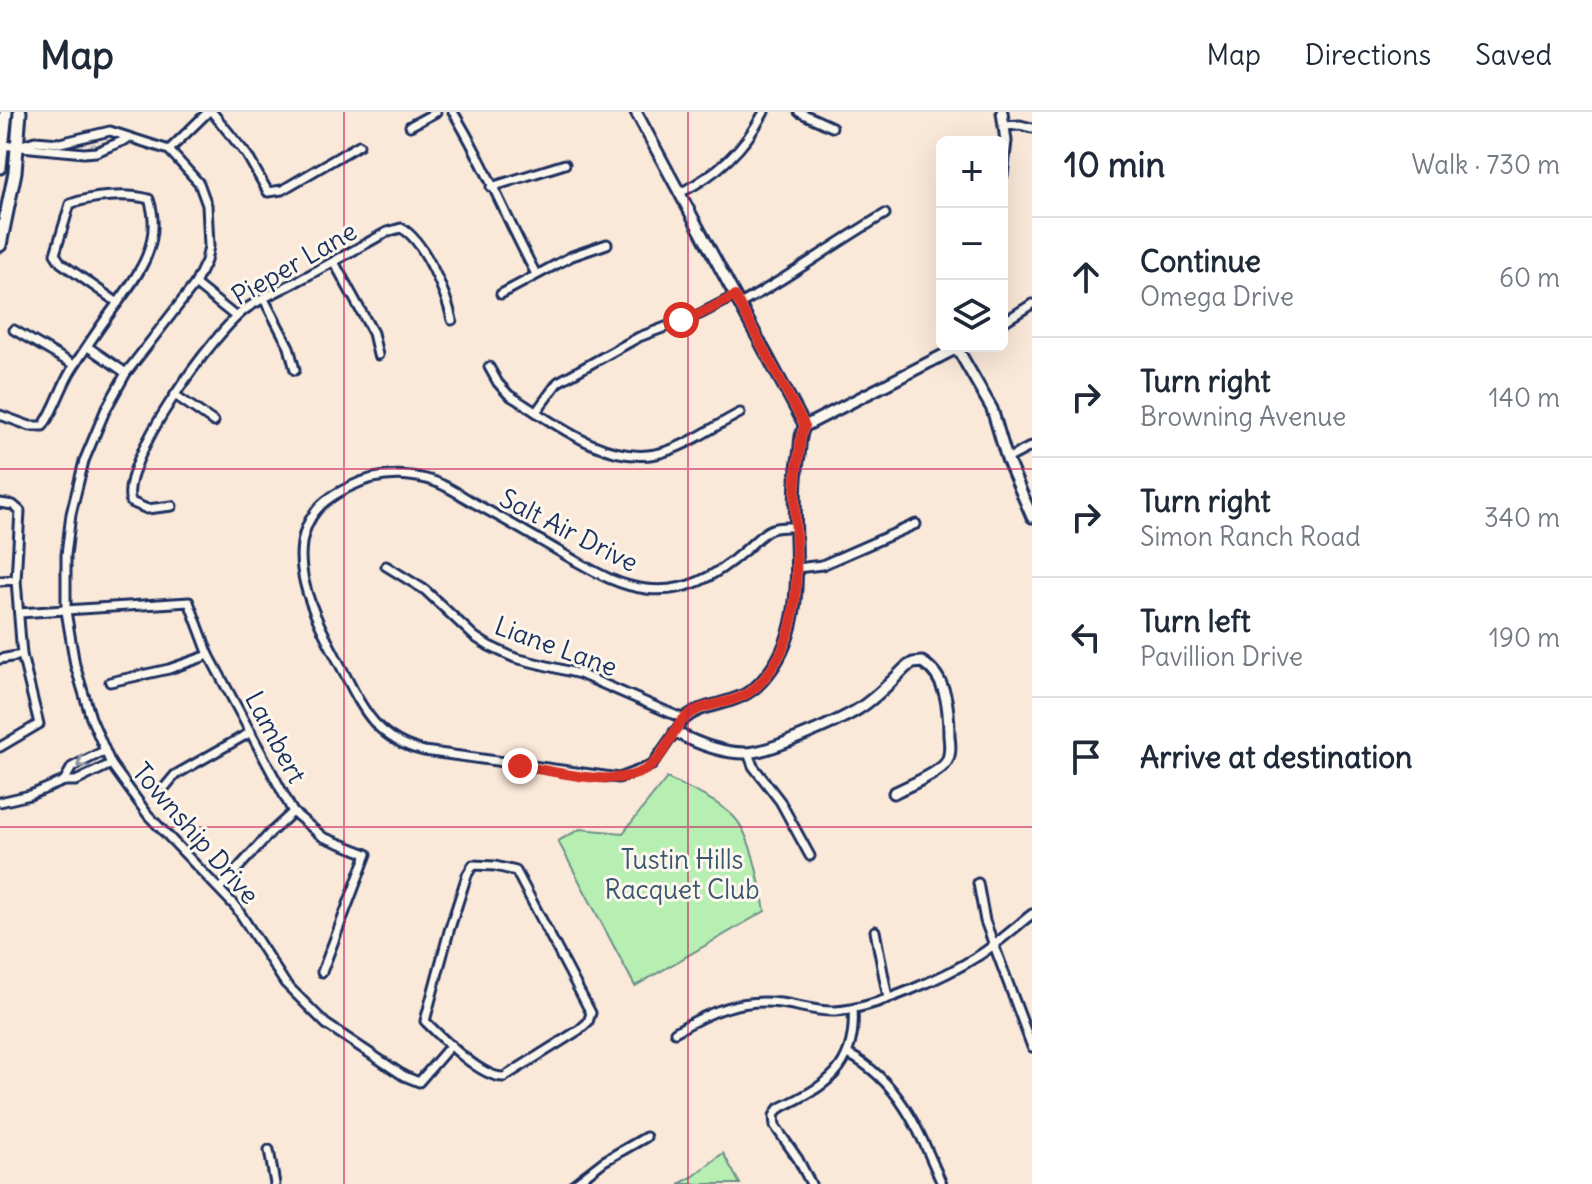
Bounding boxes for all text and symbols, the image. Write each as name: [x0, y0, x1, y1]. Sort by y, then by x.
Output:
text: Map: [40, 32, 114, 79]
text: Map: [1206, 37, 1261, 73]
text: Directions: [1305, 37, 1431, 73]
text: Saved: [1475, 37, 1552, 73]
map controls: [936, 136, 1008, 352]
button: +: [936, 136, 1008, 208]
text: 10 min: [1064, 143, 1165, 186]
text: Walk · 730 m: [1412, 148, 1560, 181]
button: −: [936, 208, 1008, 280]
street label: Pieper Lane: [226, 214, 362, 312]
text: Continue: [1140, 242, 1261, 280]
icon: ahead: [1064, 255, 1108, 299]
text: 60 m: [1499, 261, 1560, 294]
button: layers: [936, 280, 1008, 352]
text: Omega Drive: [1140, 280, 1294, 313]
route start: [663, 302, 699, 338]
text: Turn right: [1140, 362, 1271, 400]
icon: right: [1064, 375, 1108, 419]
text: 140 m: [1489, 381, 1560, 414]
text: Browning Avenue: [1140, 400, 1346, 433]
street label: Salt Air Drive: [494, 481, 644, 579]
text: Turn right: [1140, 482, 1271, 520]
icon: right: [1064, 495, 1108, 539]
text: 340 m: [1484, 501, 1560, 534]
text: Simon Ranch Road: [1140, 520, 1361, 553]
text: Turn left: [1140, 602, 1251, 640]
street label: Liane Lane: [490, 609, 622, 683]
icon: left: [1064, 615, 1108, 659]
text: 190 m: [1489, 621, 1560, 654]
text: Pavillion Drive: [1140, 640, 1303, 673]
street label: Lambert: [238, 685, 314, 789]
icon: arrive: [1064, 735, 1108, 779]
text: Arrive at destination: [1140, 738, 1412, 776]
route end: [502, 748, 538, 784]
one-way arrow: [76, 754, 90, 769]
street label: Township Drive: [125, 755, 267, 911]
park label: Tustin Hills Racquet Club: [604, 843, 760, 906]

